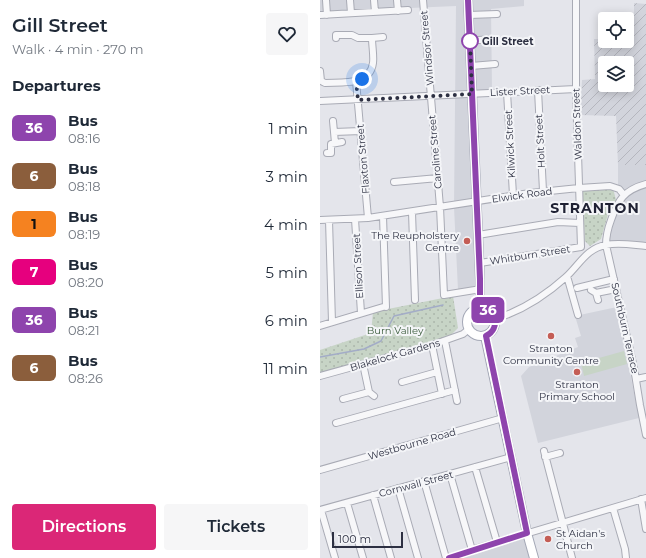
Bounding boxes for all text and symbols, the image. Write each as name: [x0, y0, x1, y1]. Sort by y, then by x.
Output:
street label: Windsor Street: [417, 10, 437, 86]
map controls: [598, 12, 634, 92]
button: locate: [598, 12, 634, 48]
button: heart: [266, 13, 308, 55]
text: Gill Street: [12, 14, 108, 37]
marker: Gill Street: [461, 32, 479, 50]
place label: Gill Street: [482, 35, 534, 48]
text: Walk · 4 min · 270 m: [12, 41, 143, 57]
button: layers: [598, 56, 634, 92]
your location: [352, 69, 372, 89]
text: Departures: [12, 76, 101, 95]
street label: Lister Street: [490, 83, 550, 99]
street label: Waldon Street: [569, 88, 585, 160]
street label: Kilwick Street: [502, 110, 518, 178]
text: Bus: [68, 111, 98, 130]
street label: Holt Street: [532, 114, 548, 168]
street label: Caroline Street: [425, 115, 445, 189]
text: 36: [25, 119, 43, 137]
text: 1 min: [269, 119, 308, 138]
street label: Flaxton Street: [353, 124, 373, 194]
text: 08:16: [68, 130, 100, 146]
text: Bus: [68, 159, 98, 178]
text: 6: [30, 167, 38, 185]
text: 3 min: [266, 167, 308, 186]
text: 08:18: [68, 178, 101, 194]
street label: Elwick Road: [491, 184, 553, 206]
district label: STRANTON: [550, 199, 640, 217]
text: Bus: [68, 207, 98, 226]
text: 1: [31, 215, 37, 233]
text: 4 min: [264, 215, 308, 234]
text: 08:19: [68, 226, 100, 242]
place label: The Reupholstery Centre: [371, 229, 460, 254]
street label: Ellison Street: [350, 233, 366, 299]
marker: The Reupholstery Centre: [462, 236, 472, 246]
street label: Whitburn Street: [489, 242, 571, 268]
text: Bus: [68, 255, 98, 274]
text: 7: [30, 263, 38, 281]
text: 5 min: [265, 263, 308, 282]
text: 08:20: [68, 274, 104, 290]
street label: Southburn Terrace: [608, 281, 642, 375]
line badge: 36: [470, 297, 506, 323]
text: 36: [479, 301, 497, 319]
text: Bus: [68, 303, 98, 322]
text: 36: [25, 311, 43, 329]
text: 6 min: [265, 311, 308, 330]
text: 08:21: [68, 322, 100, 338]
park label: Burn Valley: [367, 324, 424, 337]
marker: Stranton Community Centre: [546, 331, 556, 341]
street label: Blakelock Gardens: [348, 336, 442, 374]
place label: Stranton Community Centre: [503, 342, 599, 367]
text: Bus: [68, 351, 98, 370]
text: 6: [30, 359, 38, 377]
text: 11 min: [263, 359, 308, 378]
marker: Stranton Primary School: [572, 367, 582, 377]
text: 08:26: [68, 370, 103, 386]
place label: Stranton Primary School: [539, 378, 615, 403]
street label: Westbourne Road: [367, 425, 457, 463]
street label: Cornwall Street: [377, 468, 455, 500]
button: Directions: [12, 504, 156, 550]
button: Tickets: [164, 504, 308, 550]
place label: St Aidan's Church: [556, 527, 605, 552]
scale bar: [332, 530, 403, 549]
text: 100 m: [338, 532, 371, 546]
marker: St Aidan's Church: [543, 534, 553, 544]

